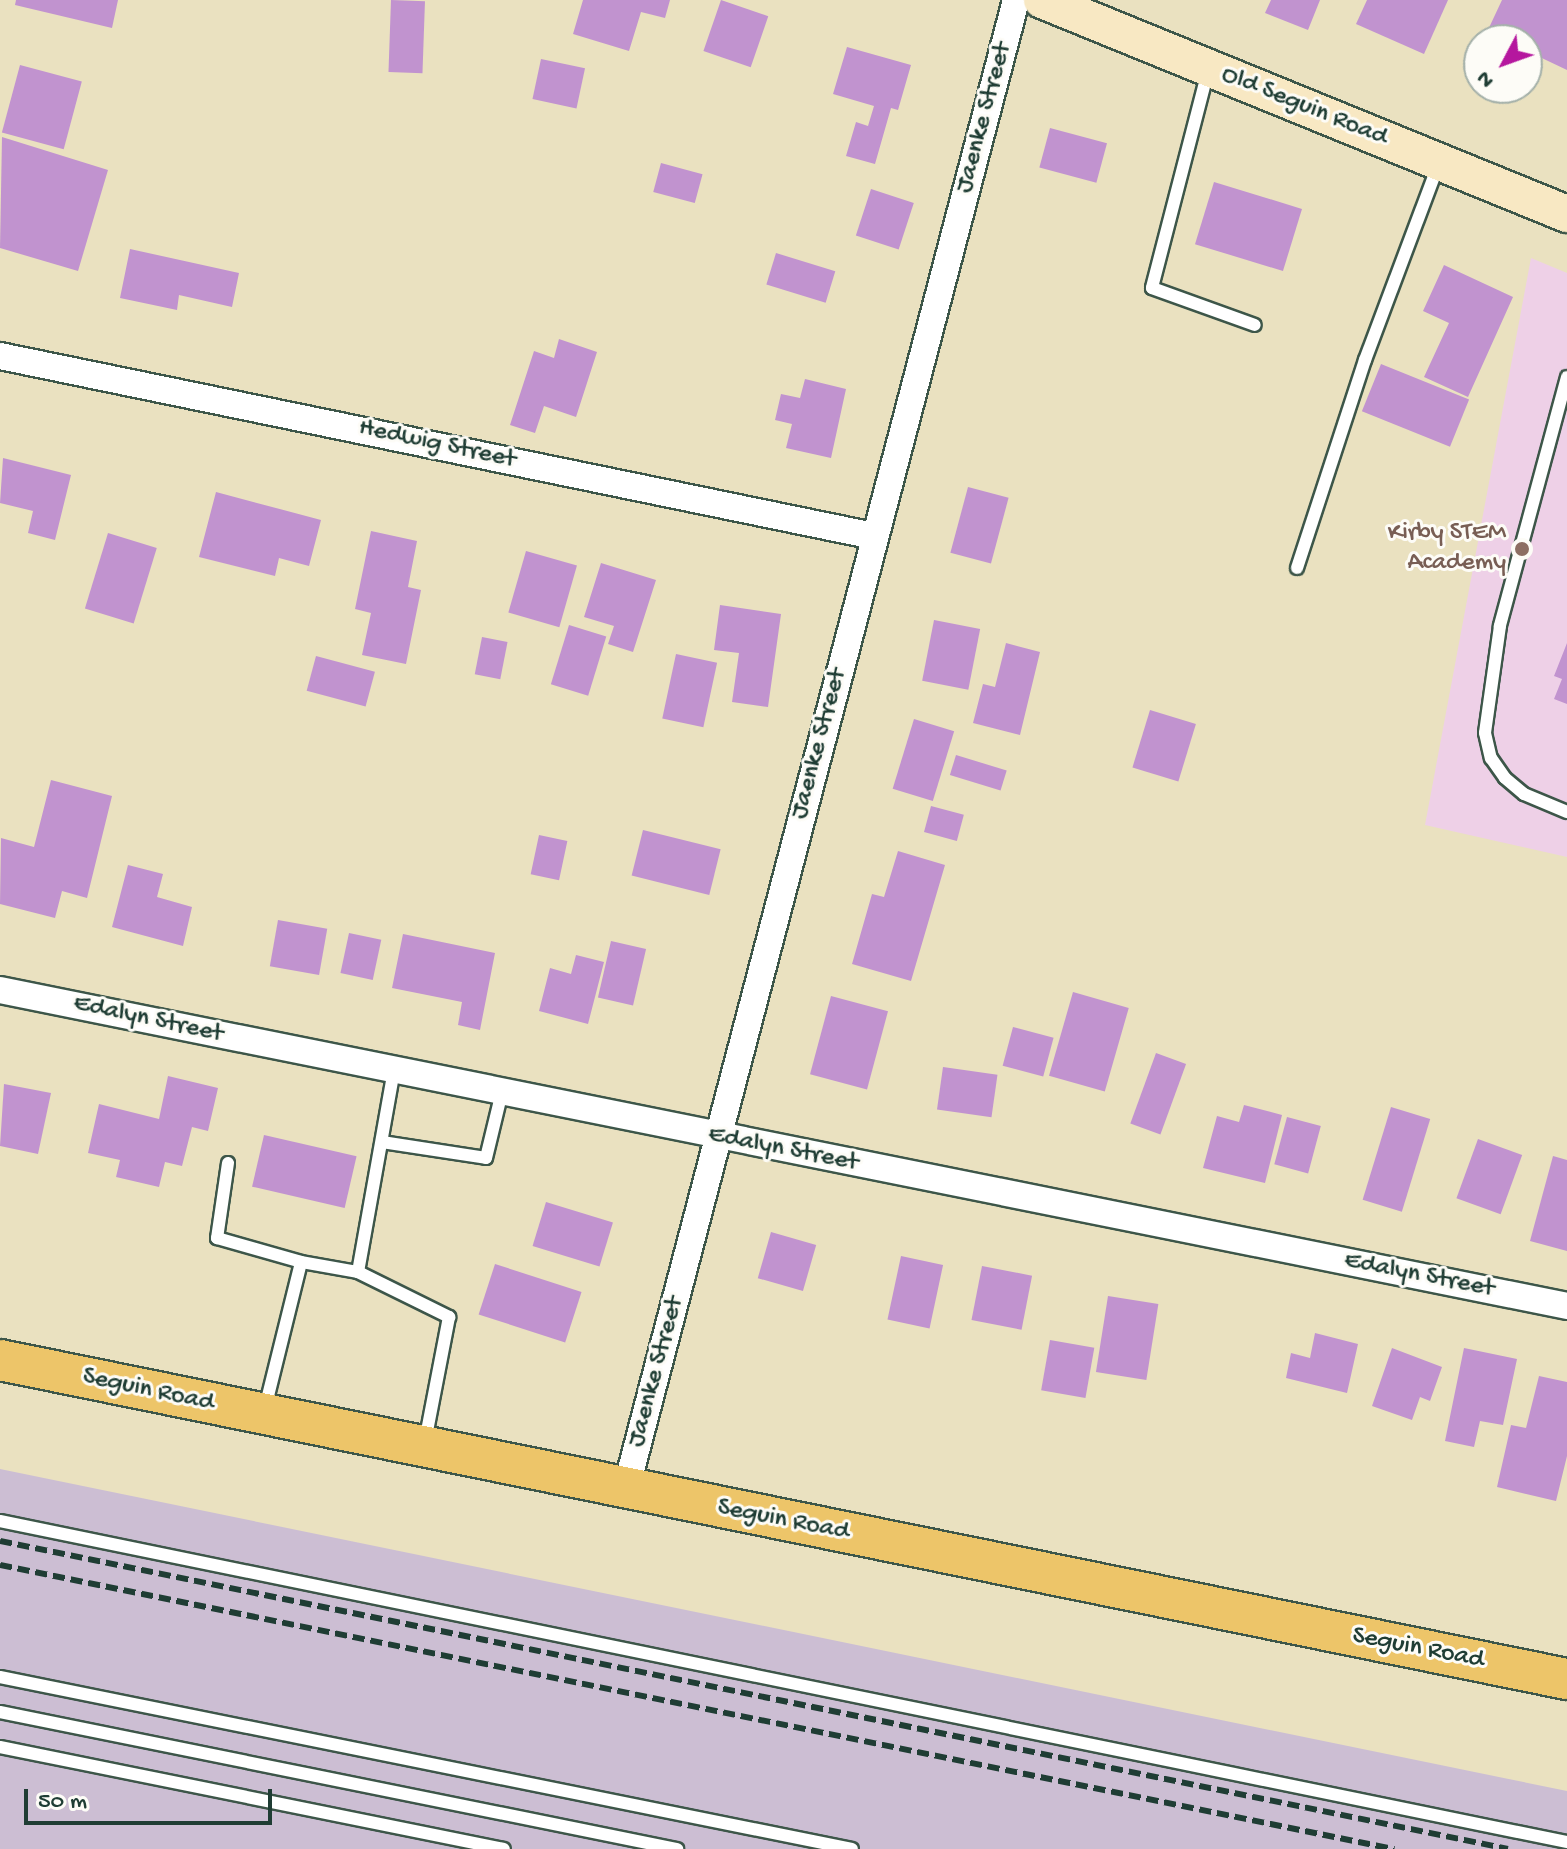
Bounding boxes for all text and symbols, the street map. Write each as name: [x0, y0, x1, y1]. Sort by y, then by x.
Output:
north arrow: [1463, 24, 1543, 104]
street label: Jaenke Street: [950, 39, 1020, 197]
street label: Old Seguin Road: [1216, 60, 1392, 154]
text: N: [1472, 64, 1501, 92]
street label: Hedwig Street: [356, 413, 518, 477]
place label: Kirby STEM Academy: [1388, 518, 1506, 580]
marker: Kirby STEM Academy: [1513, 540, 1531, 558]
street label: Jaenke Street: [785, 665, 855, 823]
street label: Edalyn Street: [70, 989, 226, 1051]
street label: Edalyn Street: [705, 1120, 861, 1180]
street label: Edalyn Street: [1341, 1246, 1497, 1306]
street label: Jaenke Street: [622, 1293, 692, 1451]
street label: Seguin Road: [80, 1362, 216, 1420]
street label: Seguin Road: [715, 1493, 851, 1549]
street label: Seguin Road: [1350, 1621, 1486, 1677]
scale bar: [28, 1773, 276, 1823]
text: 50 m: [38, 1788, 87, 1817]

